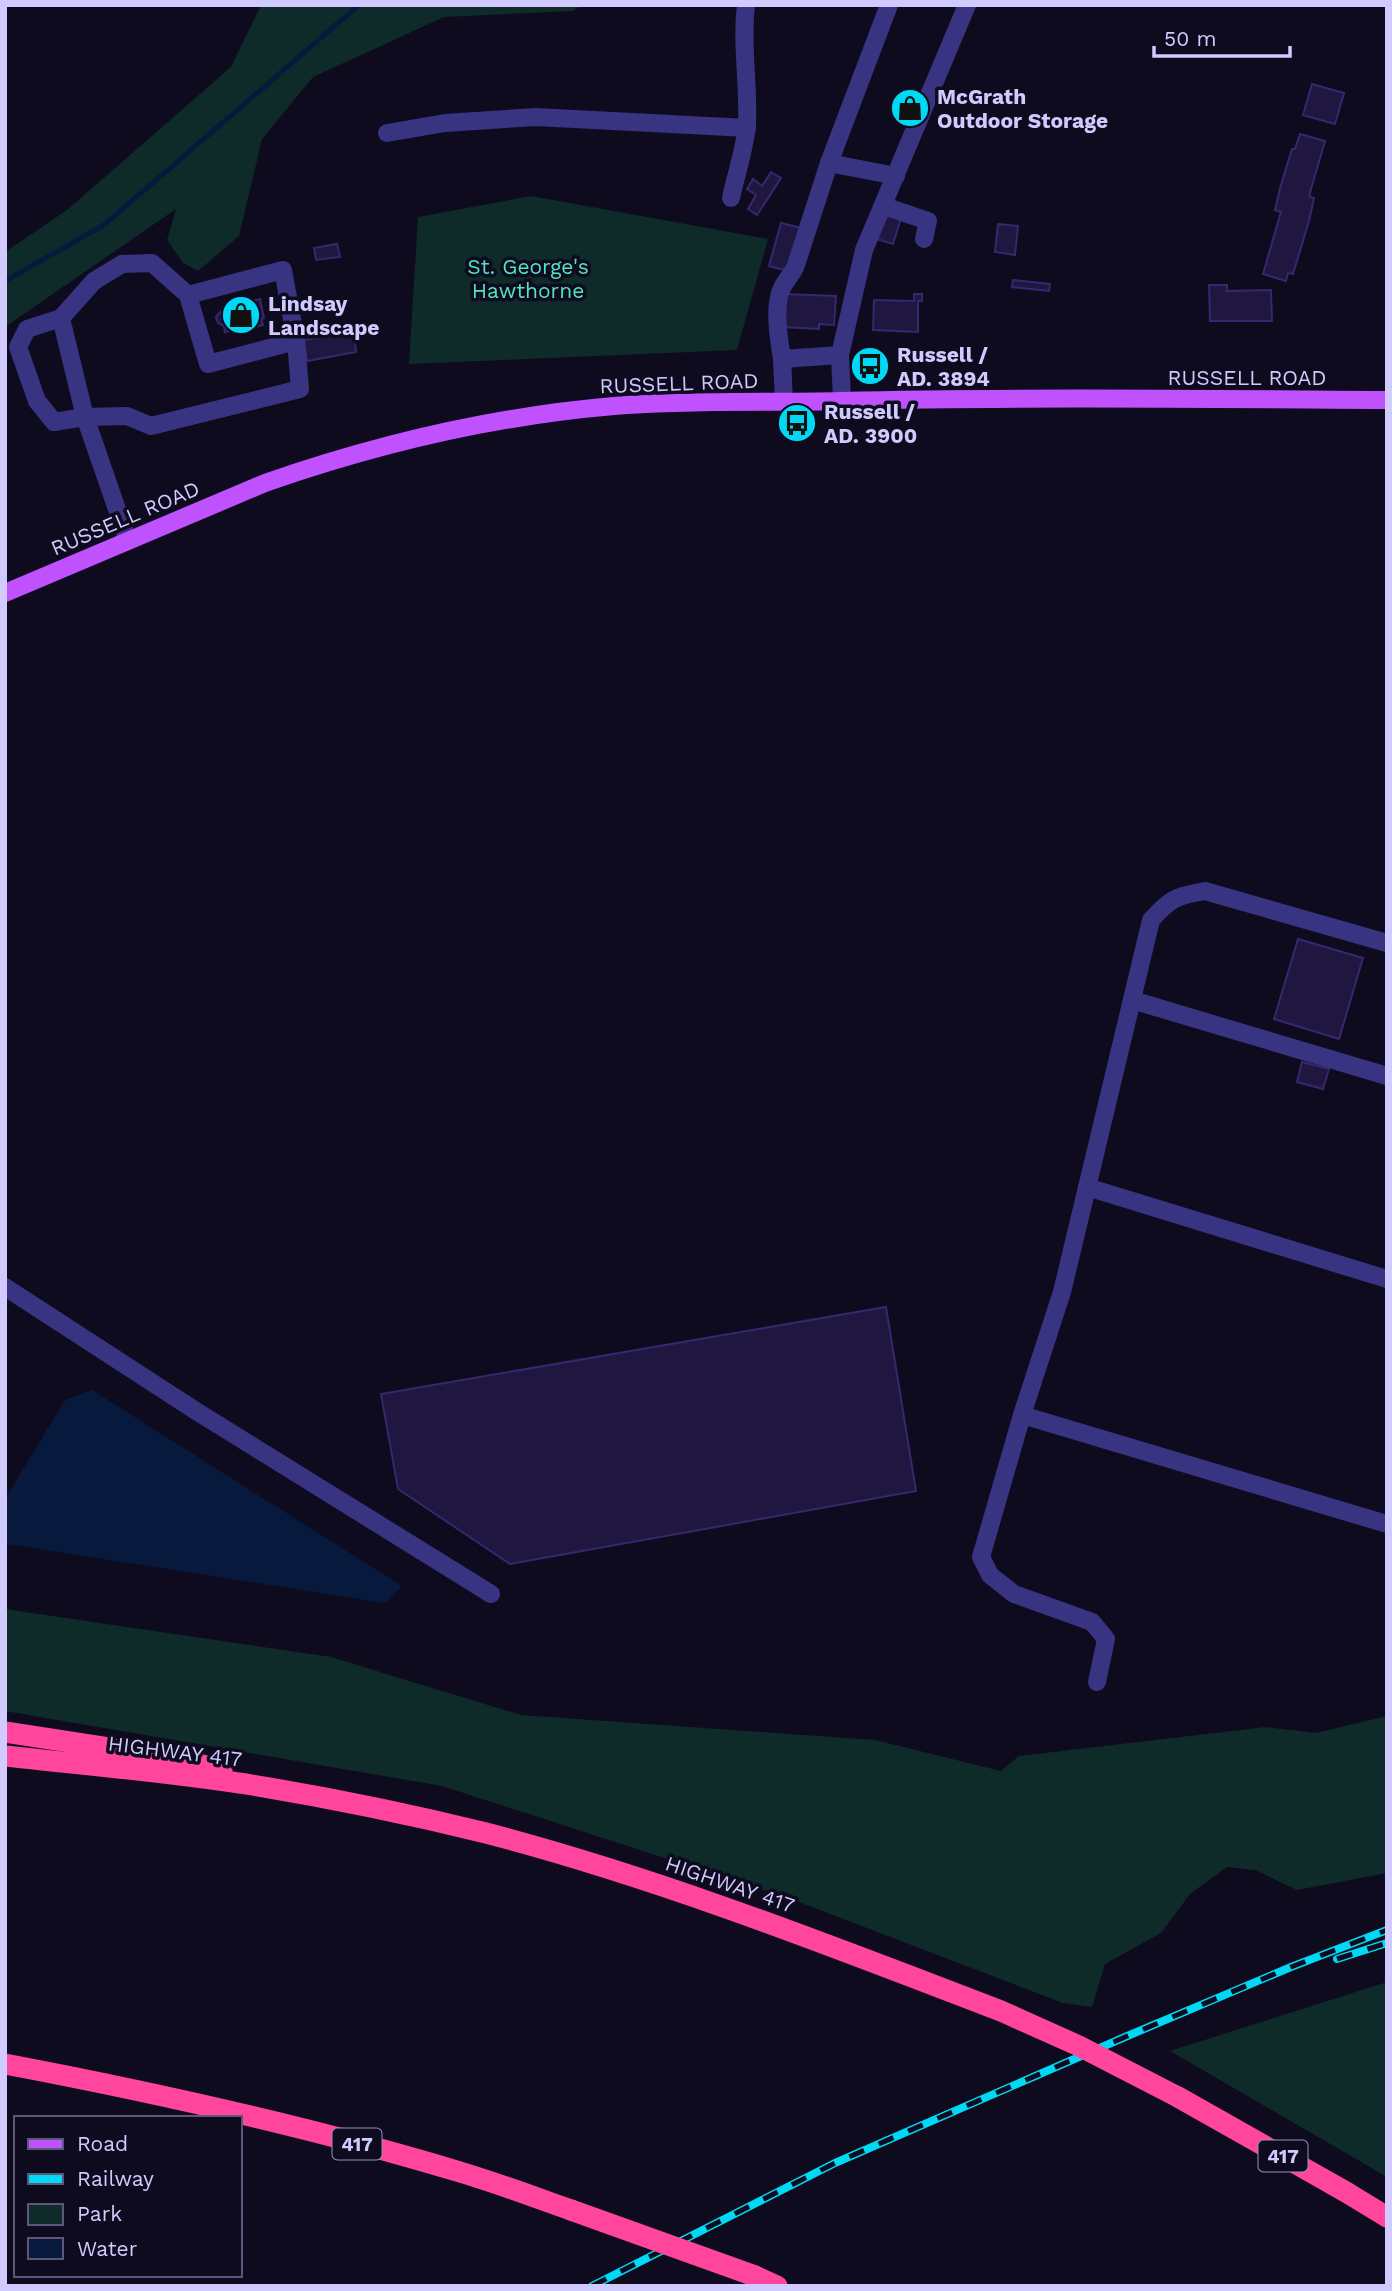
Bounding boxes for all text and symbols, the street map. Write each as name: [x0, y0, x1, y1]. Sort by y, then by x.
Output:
scale bar: [1154, 14, 1290, 58]
text: 50 m: [1164, 26, 1216, 51]
place label: McGrath Outdoor Storage: [937, 84, 1108, 133]
shop icon: McGrath Outdoor Storage: [889, 87, 931, 129]
park label: St. George's Hawthorne: [467, 254, 589, 303]
place label: Lindsay Landscape: [268, 291, 380, 340]
shop icon: Lindsay Landscape: [220, 294, 262, 336]
place label: Russell / AD. 3894: [897, 342, 990, 391]
bus stop icon: Russell / AD. 3894: [849, 345, 891, 387]
street label: RUSSELL ROAD: [1168, 365, 1326, 390]
street label: RUSSELL ROAD: [599, 368, 759, 398]
place label: Russell / AD. 3900: [824, 399, 917, 448]
bus stop icon: Russell / AD. 3900: [776, 402, 818, 444]
street label: RUSSELL ROAD: [47, 475, 203, 561]
street label: HIGHWAY 417: [107, 1730, 244, 1772]
street label: HIGHWAY 417: [662, 1850, 798, 1918]
legend: [14, 2116, 242, 2277]
road number: 417: [332, 2128, 382, 2160]
text: Road: [77, 2131, 128, 2156]
road number: 417: [1258, 2140, 1308, 2172]
text: Railway: [77, 2166, 154, 2191]
text: Park: [77, 2201, 122, 2226]
text: Water: [77, 2236, 138, 2261]

